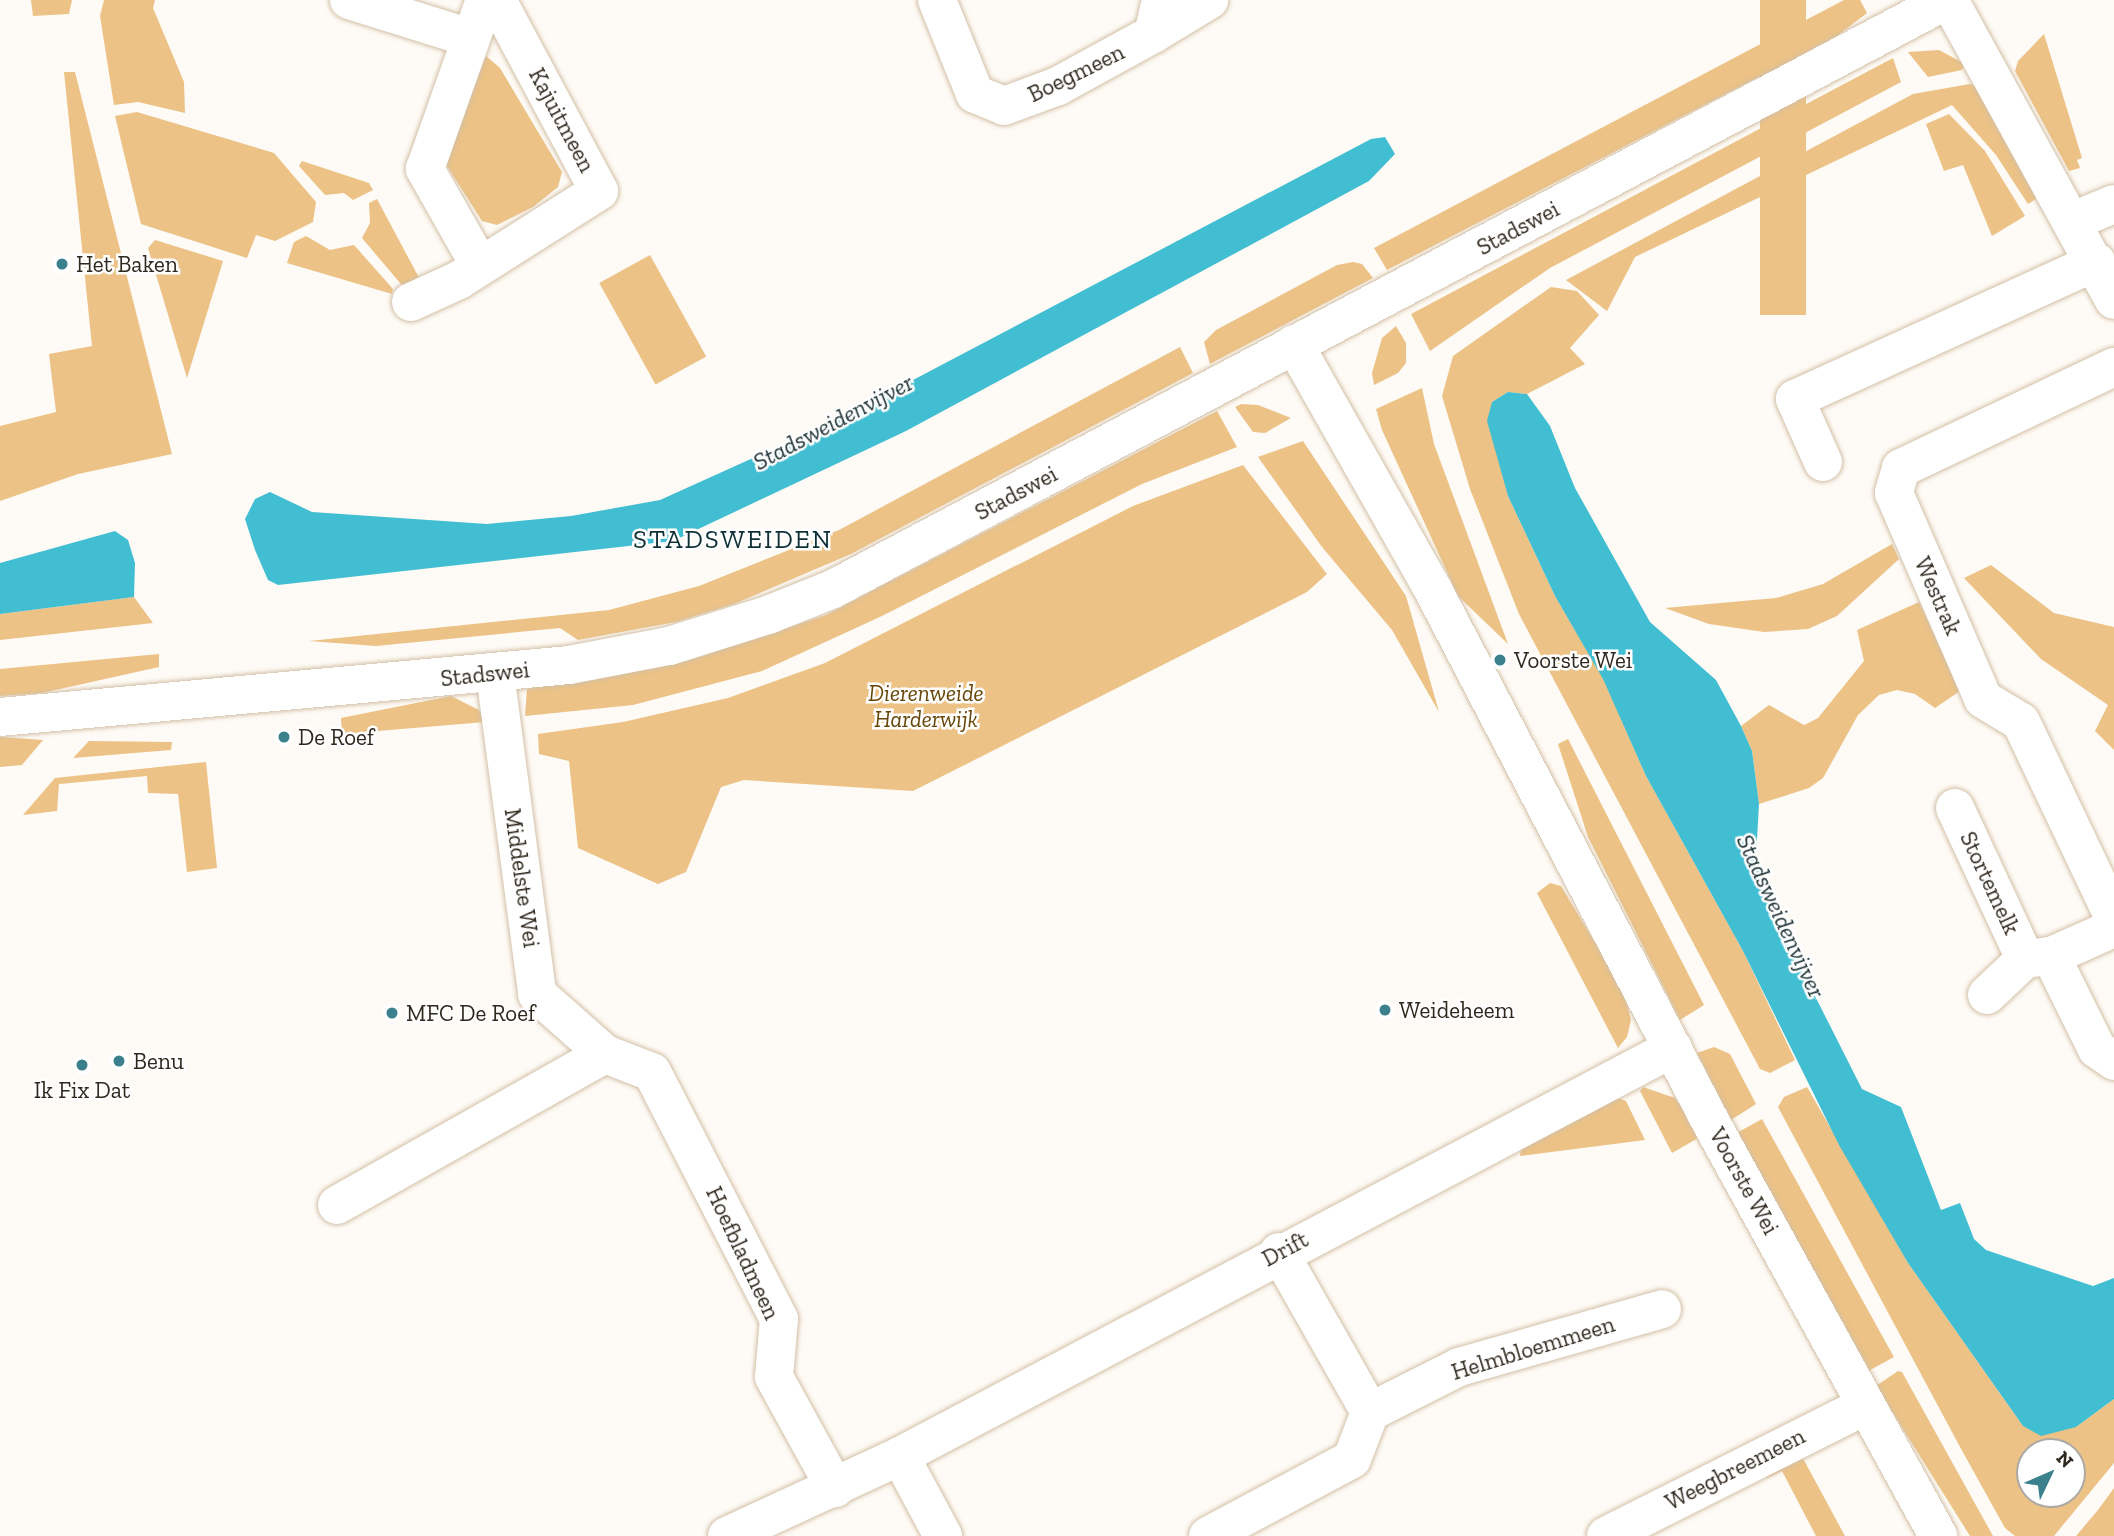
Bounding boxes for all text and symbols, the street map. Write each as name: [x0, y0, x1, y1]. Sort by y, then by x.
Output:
street label: Boegmeen: [1023, 38, 1129, 108]
street label: Kajuitmeen: [523, 63, 601, 177]
street label: Stadswei: [1472, 195, 1564, 261]
place label: Het Baken: [76, 250, 178, 278]
marker: Het Baken: [54, 256, 70, 272]
water label: Stadsweidenvijver: [748, 368, 918, 476]
street label: Stadswei: [970, 460, 1062, 526]
district label: STADSWEIDEN: [634, 524, 832, 556]
street label: Westrak: [1909, 553, 1967, 639]
place label: Voorste Wei: [1514, 646, 1633, 674]
marker: Voorste Wei: [1492, 652, 1508, 668]
street label: Stadswei: [439, 656, 531, 692]
park label: Dierenweide Harderwijk: [868, 679, 984, 733]
place label: De Roef: [298, 723, 374, 751]
marker: De Roef: [276, 729, 292, 745]
street label: Middelste Wei: [499, 806, 545, 950]
street label: Stortemelk: [1954, 827, 2026, 939]
water label: Stadsweidenvijver: [1731, 830, 1831, 1002]
place label: Weideheem: [1399, 996, 1514, 1024]
place label: MFC De Roef: [406, 999, 535, 1027]
marker: Weideheem: [1377, 1002, 1393, 1018]
marker: MFC De Roef: [384, 1005, 400, 1021]
place label: Benu: [133, 1047, 184, 1075]
marker: Benu: [111, 1053, 127, 1069]
marker: Ik Fix Dat: [74, 1057, 90, 1073]
place label: Ik Fix Dat: [34, 1076, 130, 1104]
street label: Voorste Wei: [1703, 1122, 1785, 1240]
street label: Hoefbladmeen: [700, 1182, 786, 1324]
street label: Drift: [1257, 1226, 1313, 1272]
street label: Helmbloemmeen: [1448, 1310, 1618, 1386]
street label: Weegbreemeen: [1661, 1422, 1809, 1516]
north arrow: [2016, 1438, 2086, 1508]
text: N: [2052, 1446, 2078, 1473]

